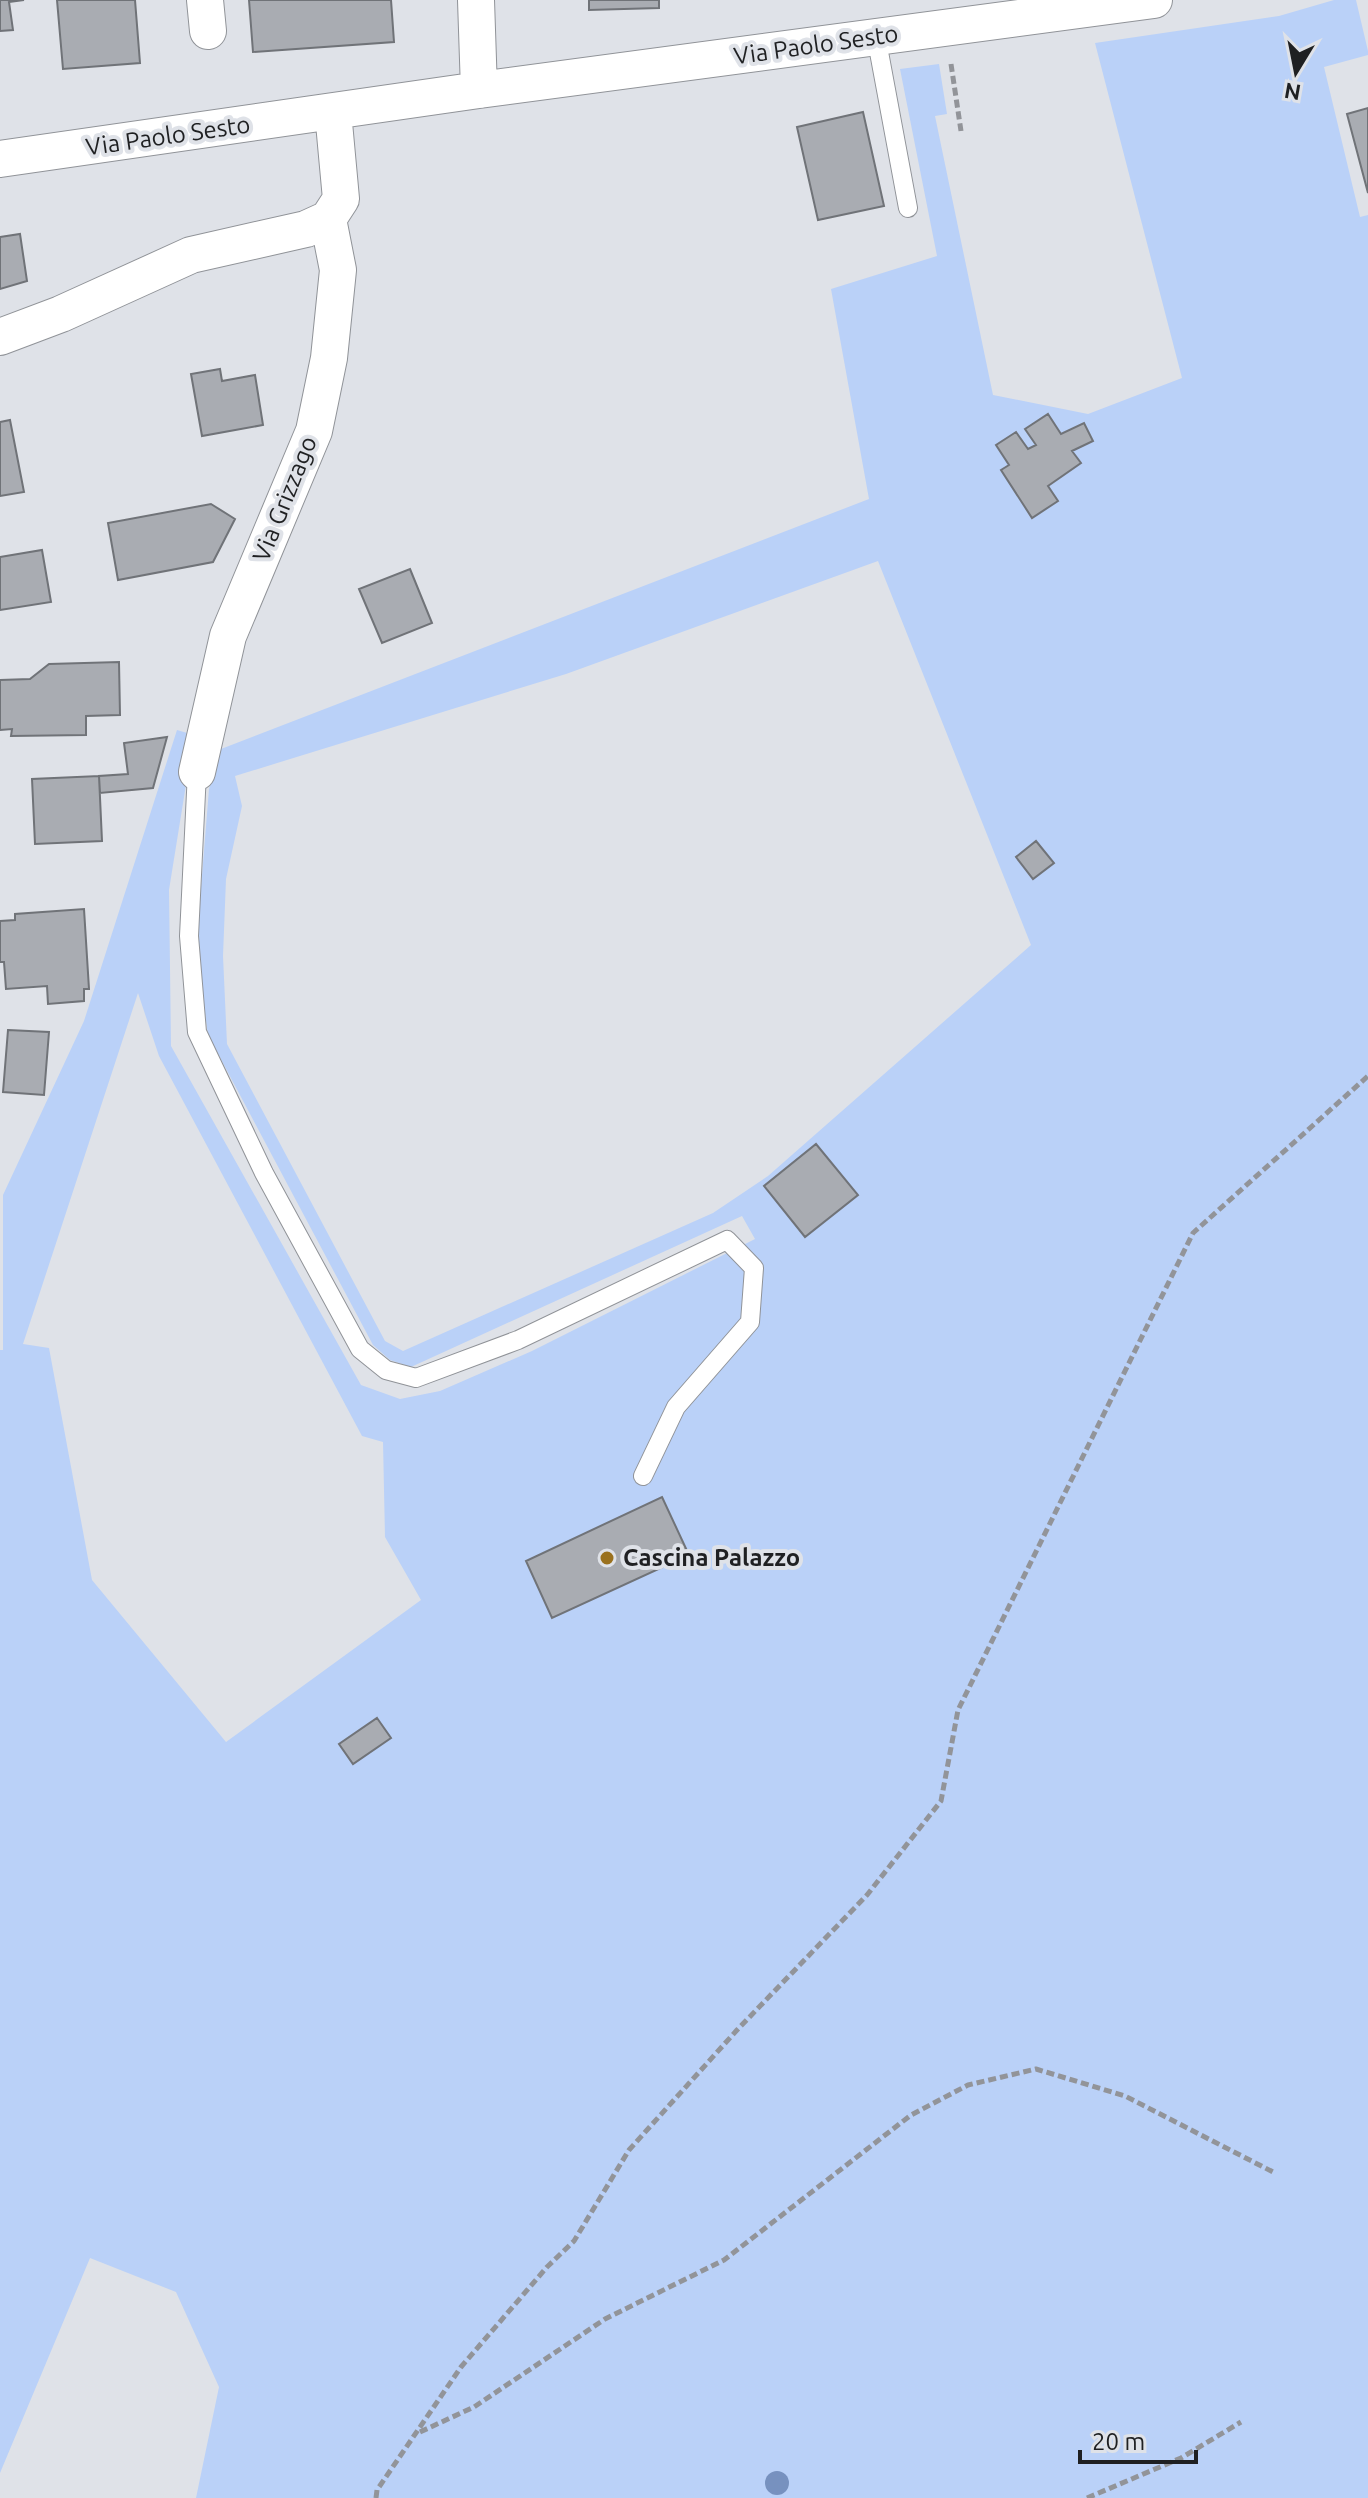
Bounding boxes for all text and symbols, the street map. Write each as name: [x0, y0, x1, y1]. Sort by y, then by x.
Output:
street label: Via Paolo Sesto: [732, 20, 900, 69]
north arrow: [1256, 32, 1336, 112]
text: N: [1282, 78, 1303, 106]
street label: Via Paolo Sesto: [84, 111, 252, 160]
street label: Via Grizzago: [247, 432, 322, 565]
place label: Cascina Palazzo: [623, 1544, 800, 1571]
marker: Cascina Palazzo: [598, 1549, 616, 1567]
scale bar: [1080, 2414, 1196, 2464]
text: 20 m: [1092, 2428, 1145, 2455]

